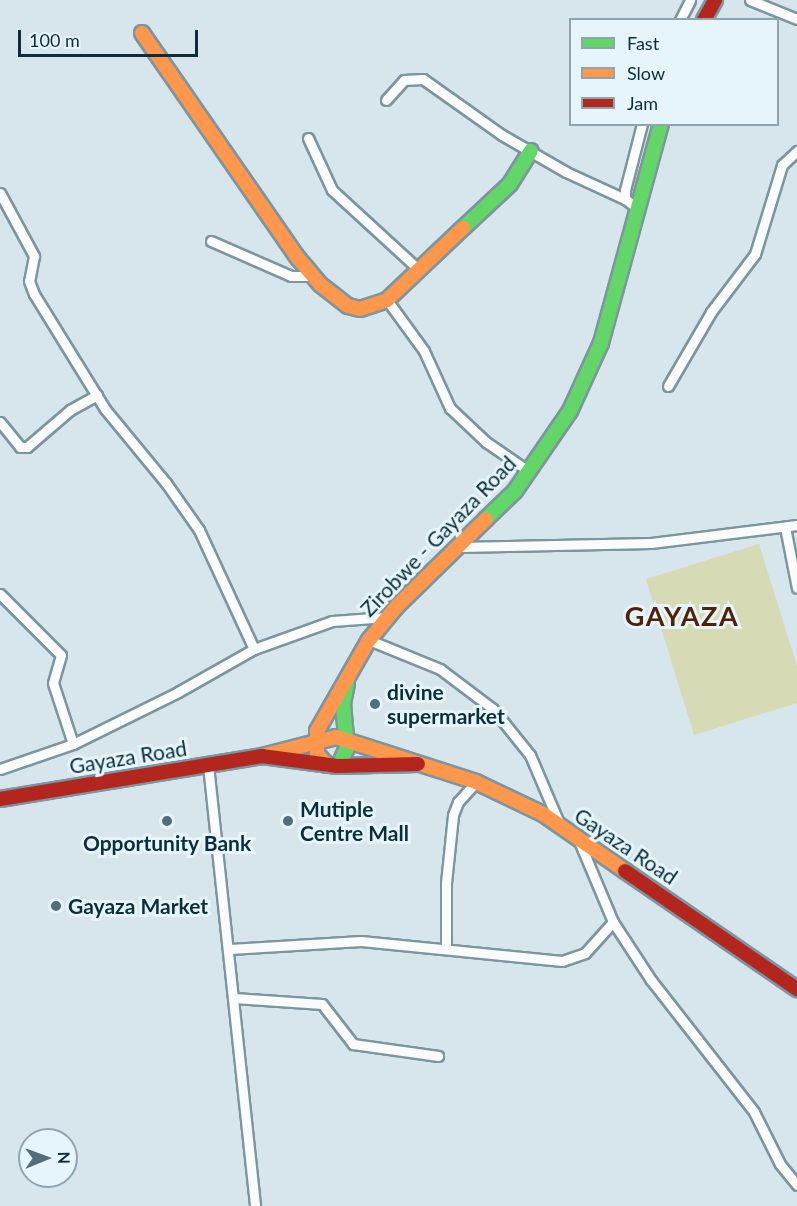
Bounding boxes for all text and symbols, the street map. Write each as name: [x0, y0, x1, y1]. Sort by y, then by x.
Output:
scale bar: [21, 18, 201, 56]
legend: [569, 18, 779, 126]
text: 100 m: [29, 29, 80, 51]
text: Fast: [627, 32, 659, 54]
text: Slow: [627, 62, 665, 84]
text: Jam: [627, 92, 658, 114]
street label: Zirobwe - Gayaza Road: [355, 451, 521, 621]
district label: GAYAZA: [625, 600, 739, 632]
place label: divine supermarket: [387, 679, 505, 729]
marker: divine supermarket: [368, 697, 382, 711]
street label: Gayaza Road: [68, 735, 188, 779]
place label: Mutiple Centre Mall: [300, 796, 409, 846]
street label: Gayaza Road: [570, 802, 682, 890]
marker: Opportunity Bank: [160, 814, 174, 828]
marker: Mutiple Centre Mall: [281, 814, 295, 828]
place label: Opportunity Bank: [83, 830, 251, 856]
place label: Gayaza Market: [68, 893, 208, 919]
marker: Gayaza Market: [49, 899, 63, 913]
north arrow: [18, 1128, 78, 1188]
text: N: [55, 1151, 74, 1164]

